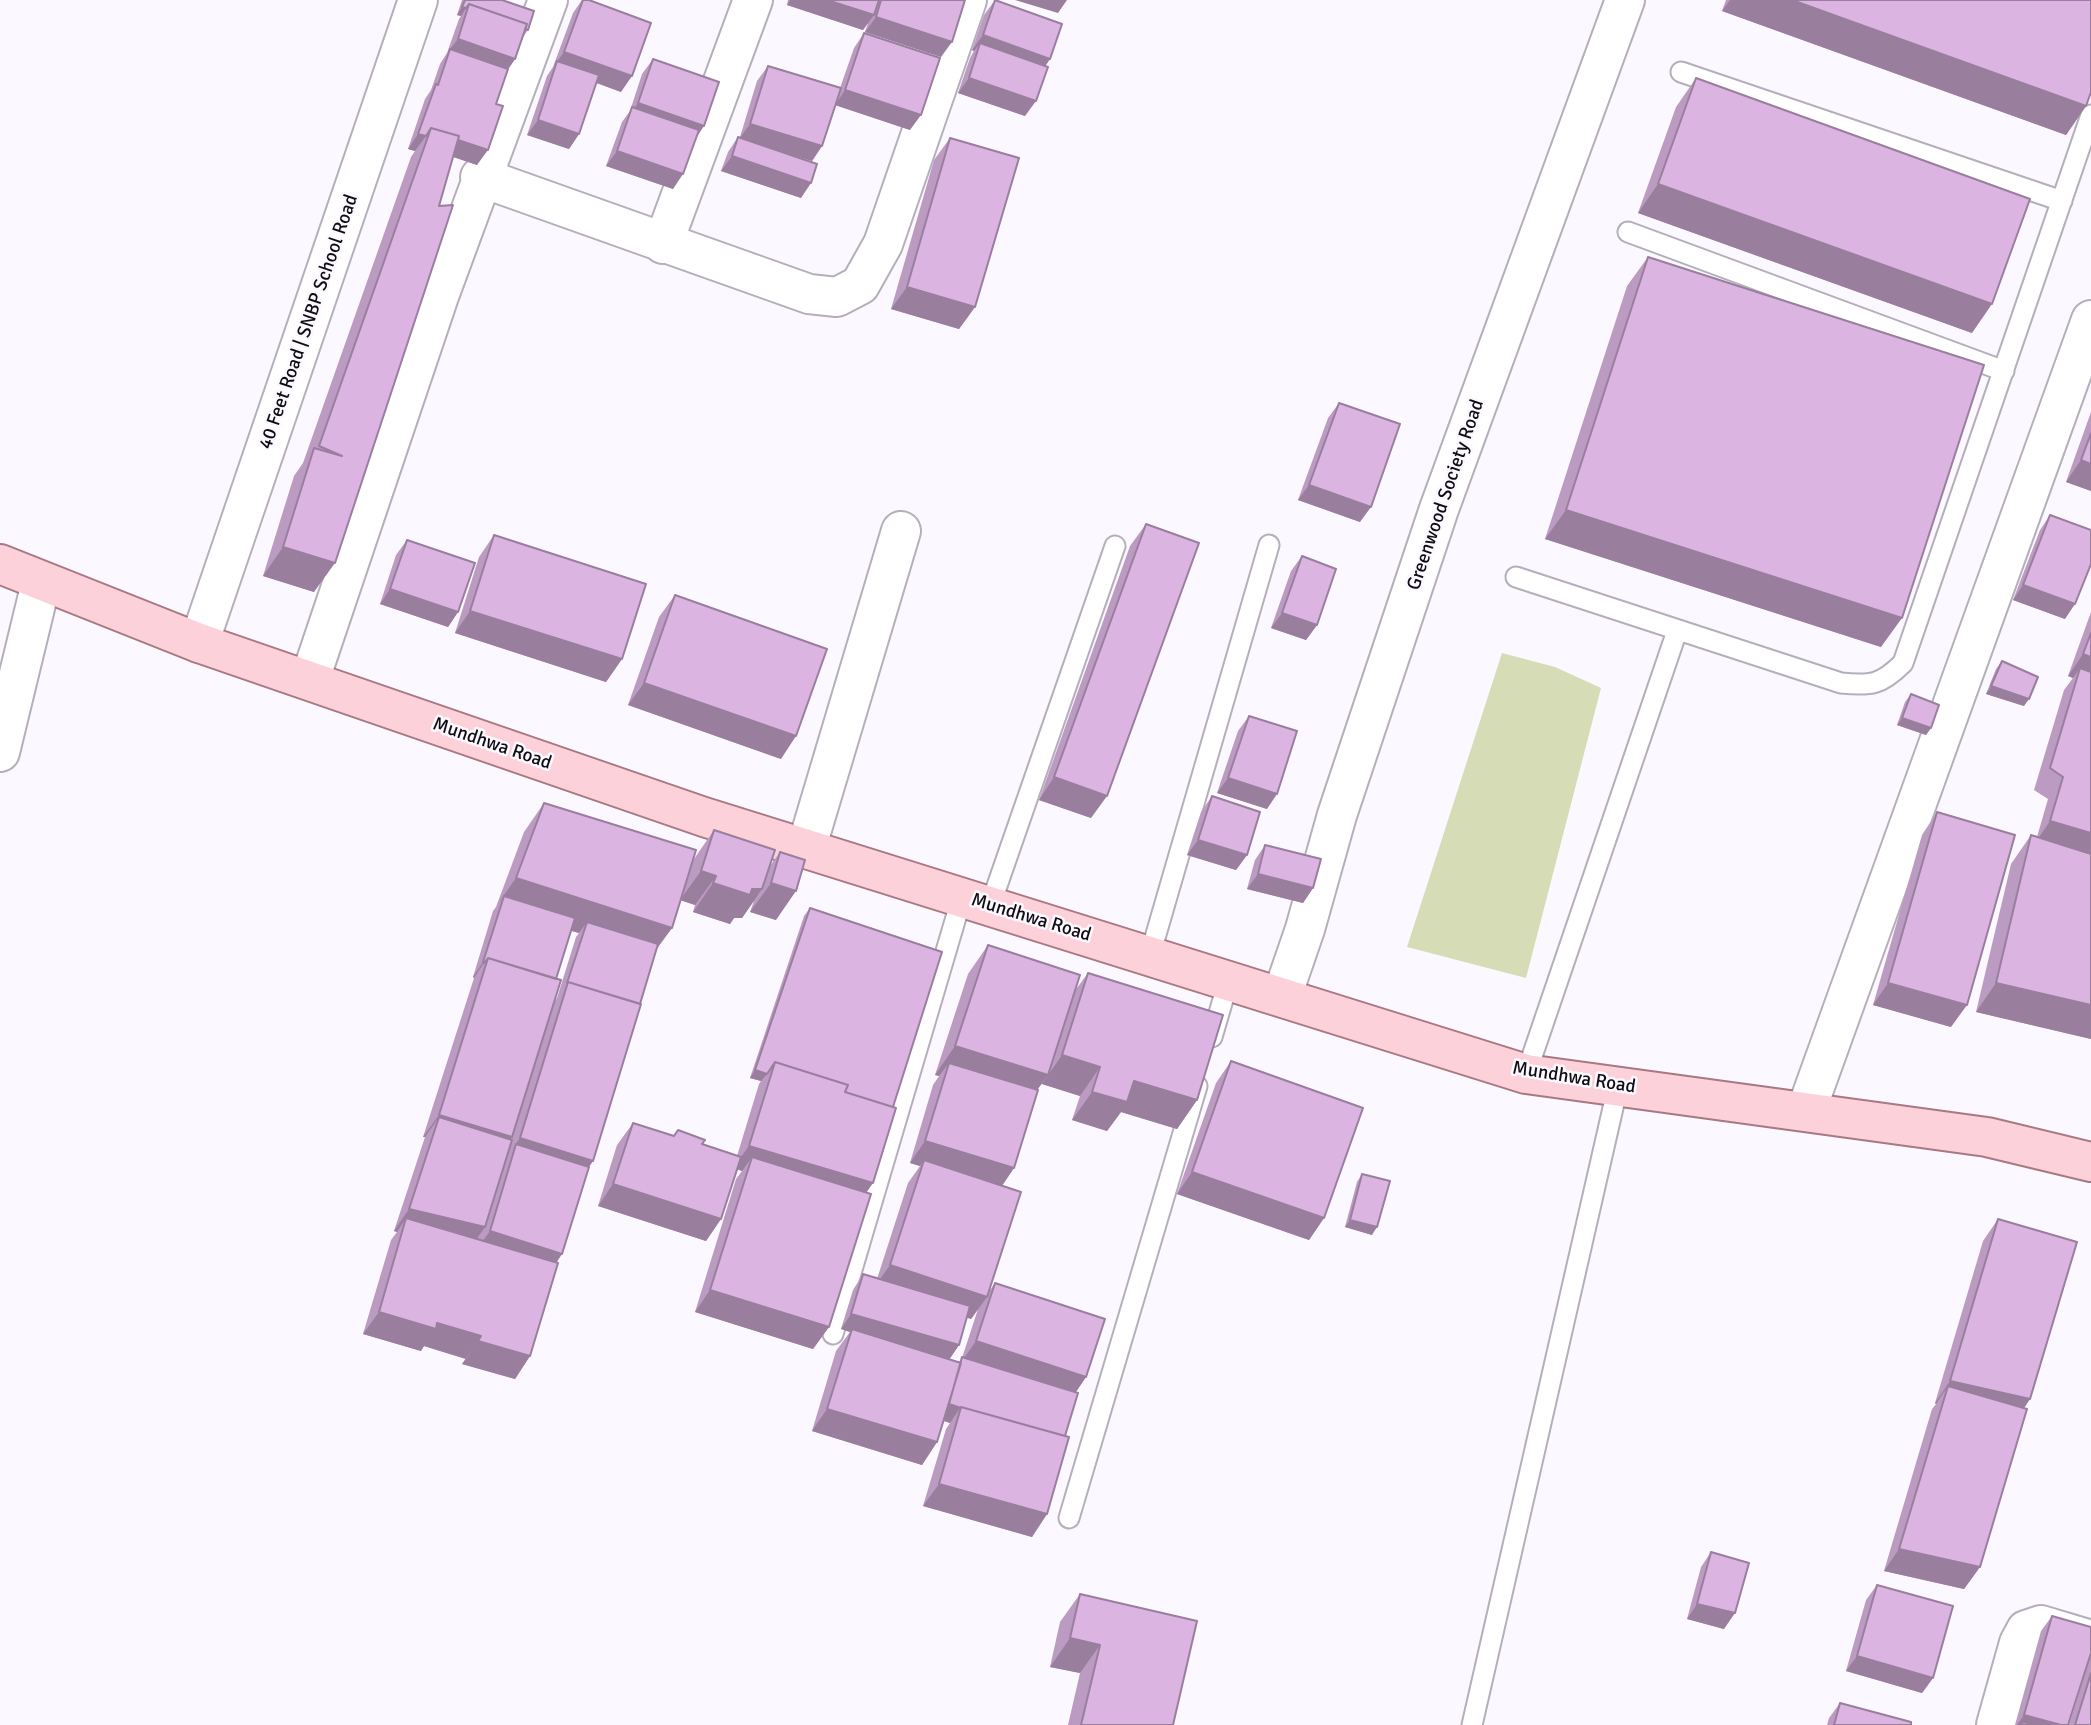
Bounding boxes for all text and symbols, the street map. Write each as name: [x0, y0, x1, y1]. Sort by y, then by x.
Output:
street label: 40 Feet Road | SNBP School Road: [255, 192, 363, 452]
street label: Greenwood Society Road: [1403, 397, 1489, 593]
street label: Mundhwa Road: [430, 713, 554, 775]
street label: Mundhwa Road: [968, 889, 1094, 947]
street label: Mundhwa Road: [1511, 1057, 1637, 1099]

